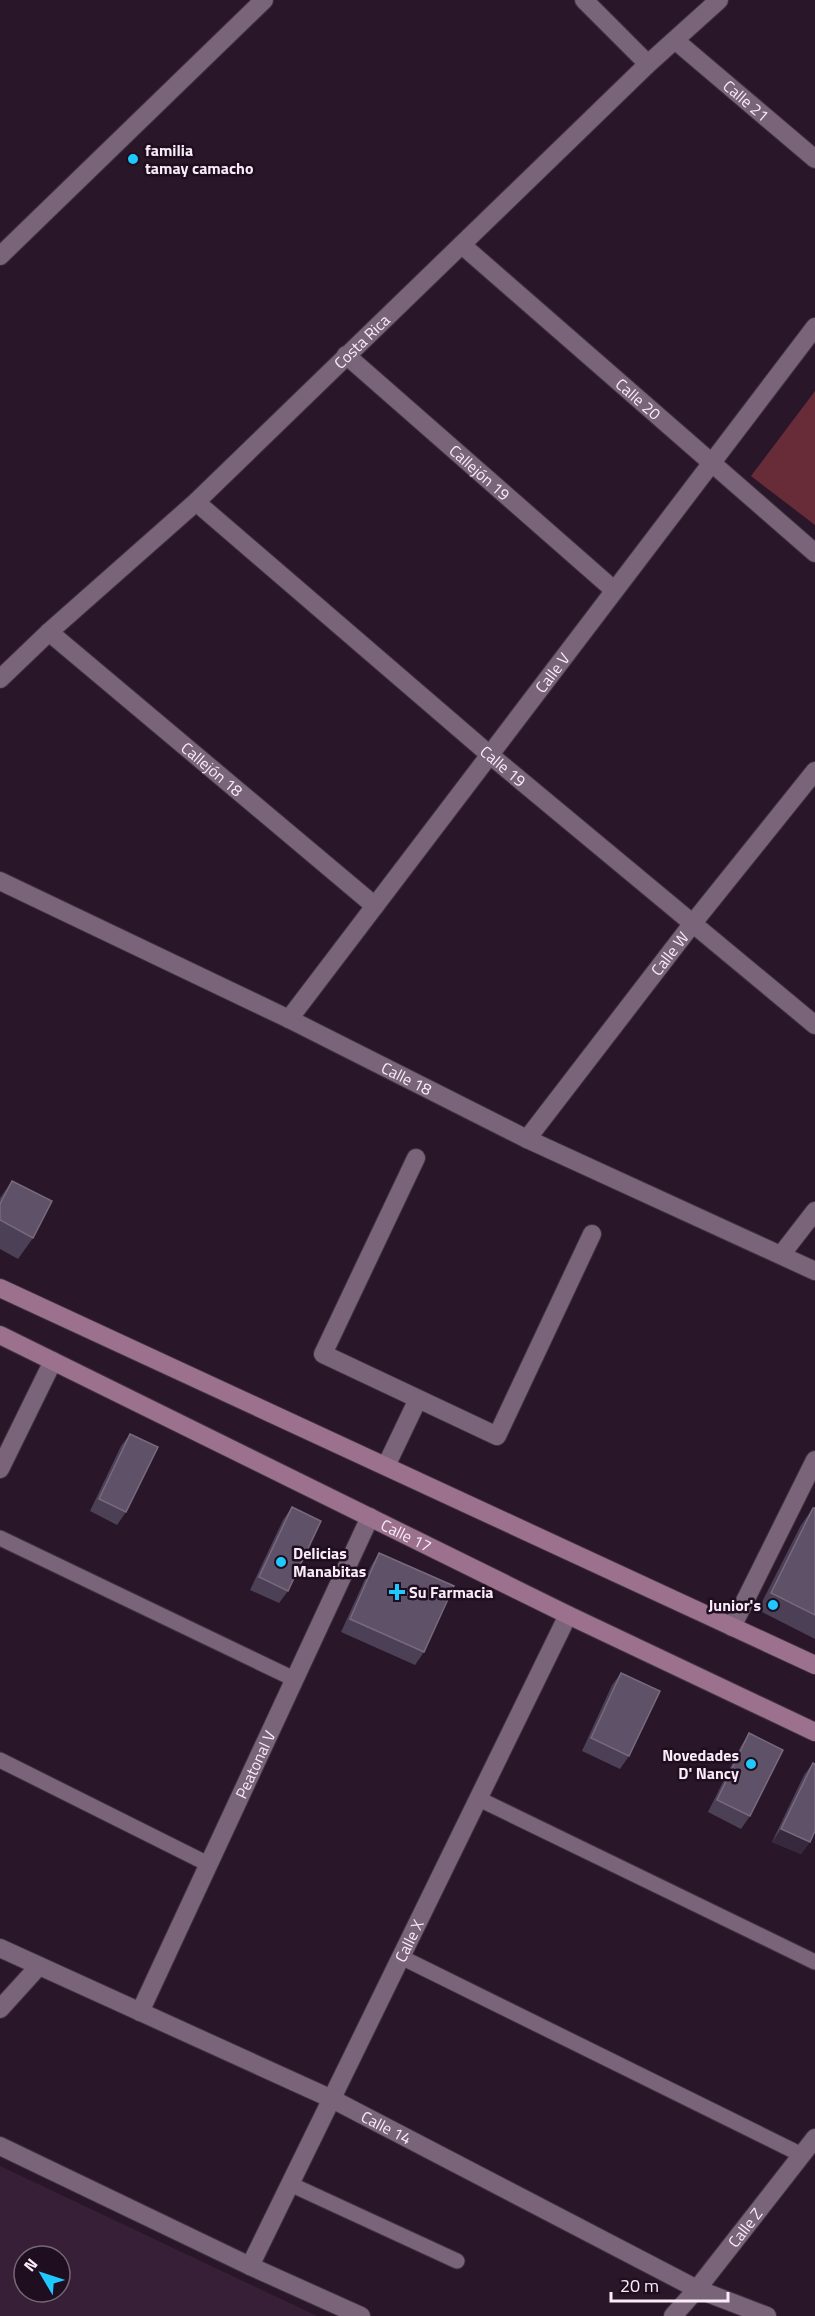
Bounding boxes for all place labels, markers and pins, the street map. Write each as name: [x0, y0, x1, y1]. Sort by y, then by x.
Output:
place label: familia tamay camacho: [145, 138, 253, 180]
marker: familia tamay camacho: [126, 152, 140, 166]
place label: Delicias Manabitas: [293, 1541, 366, 1583]
marker: Delicias Manabitas: [274, 1555, 288, 1569]
place label: Su Farmacia: [409, 1580, 493, 1604]
marker: Su Farmacia: [390, 1585, 404, 1599]
place label: Junior's: [709, 1593, 761, 1617]
marker: Junior's: [766, 1598, 780, 1612]
place label: Novedades D' Nancy: [662, 1743, 739, 1785]
marker: Novedades D' Nancy: [744, 1757, 758, 1771]

